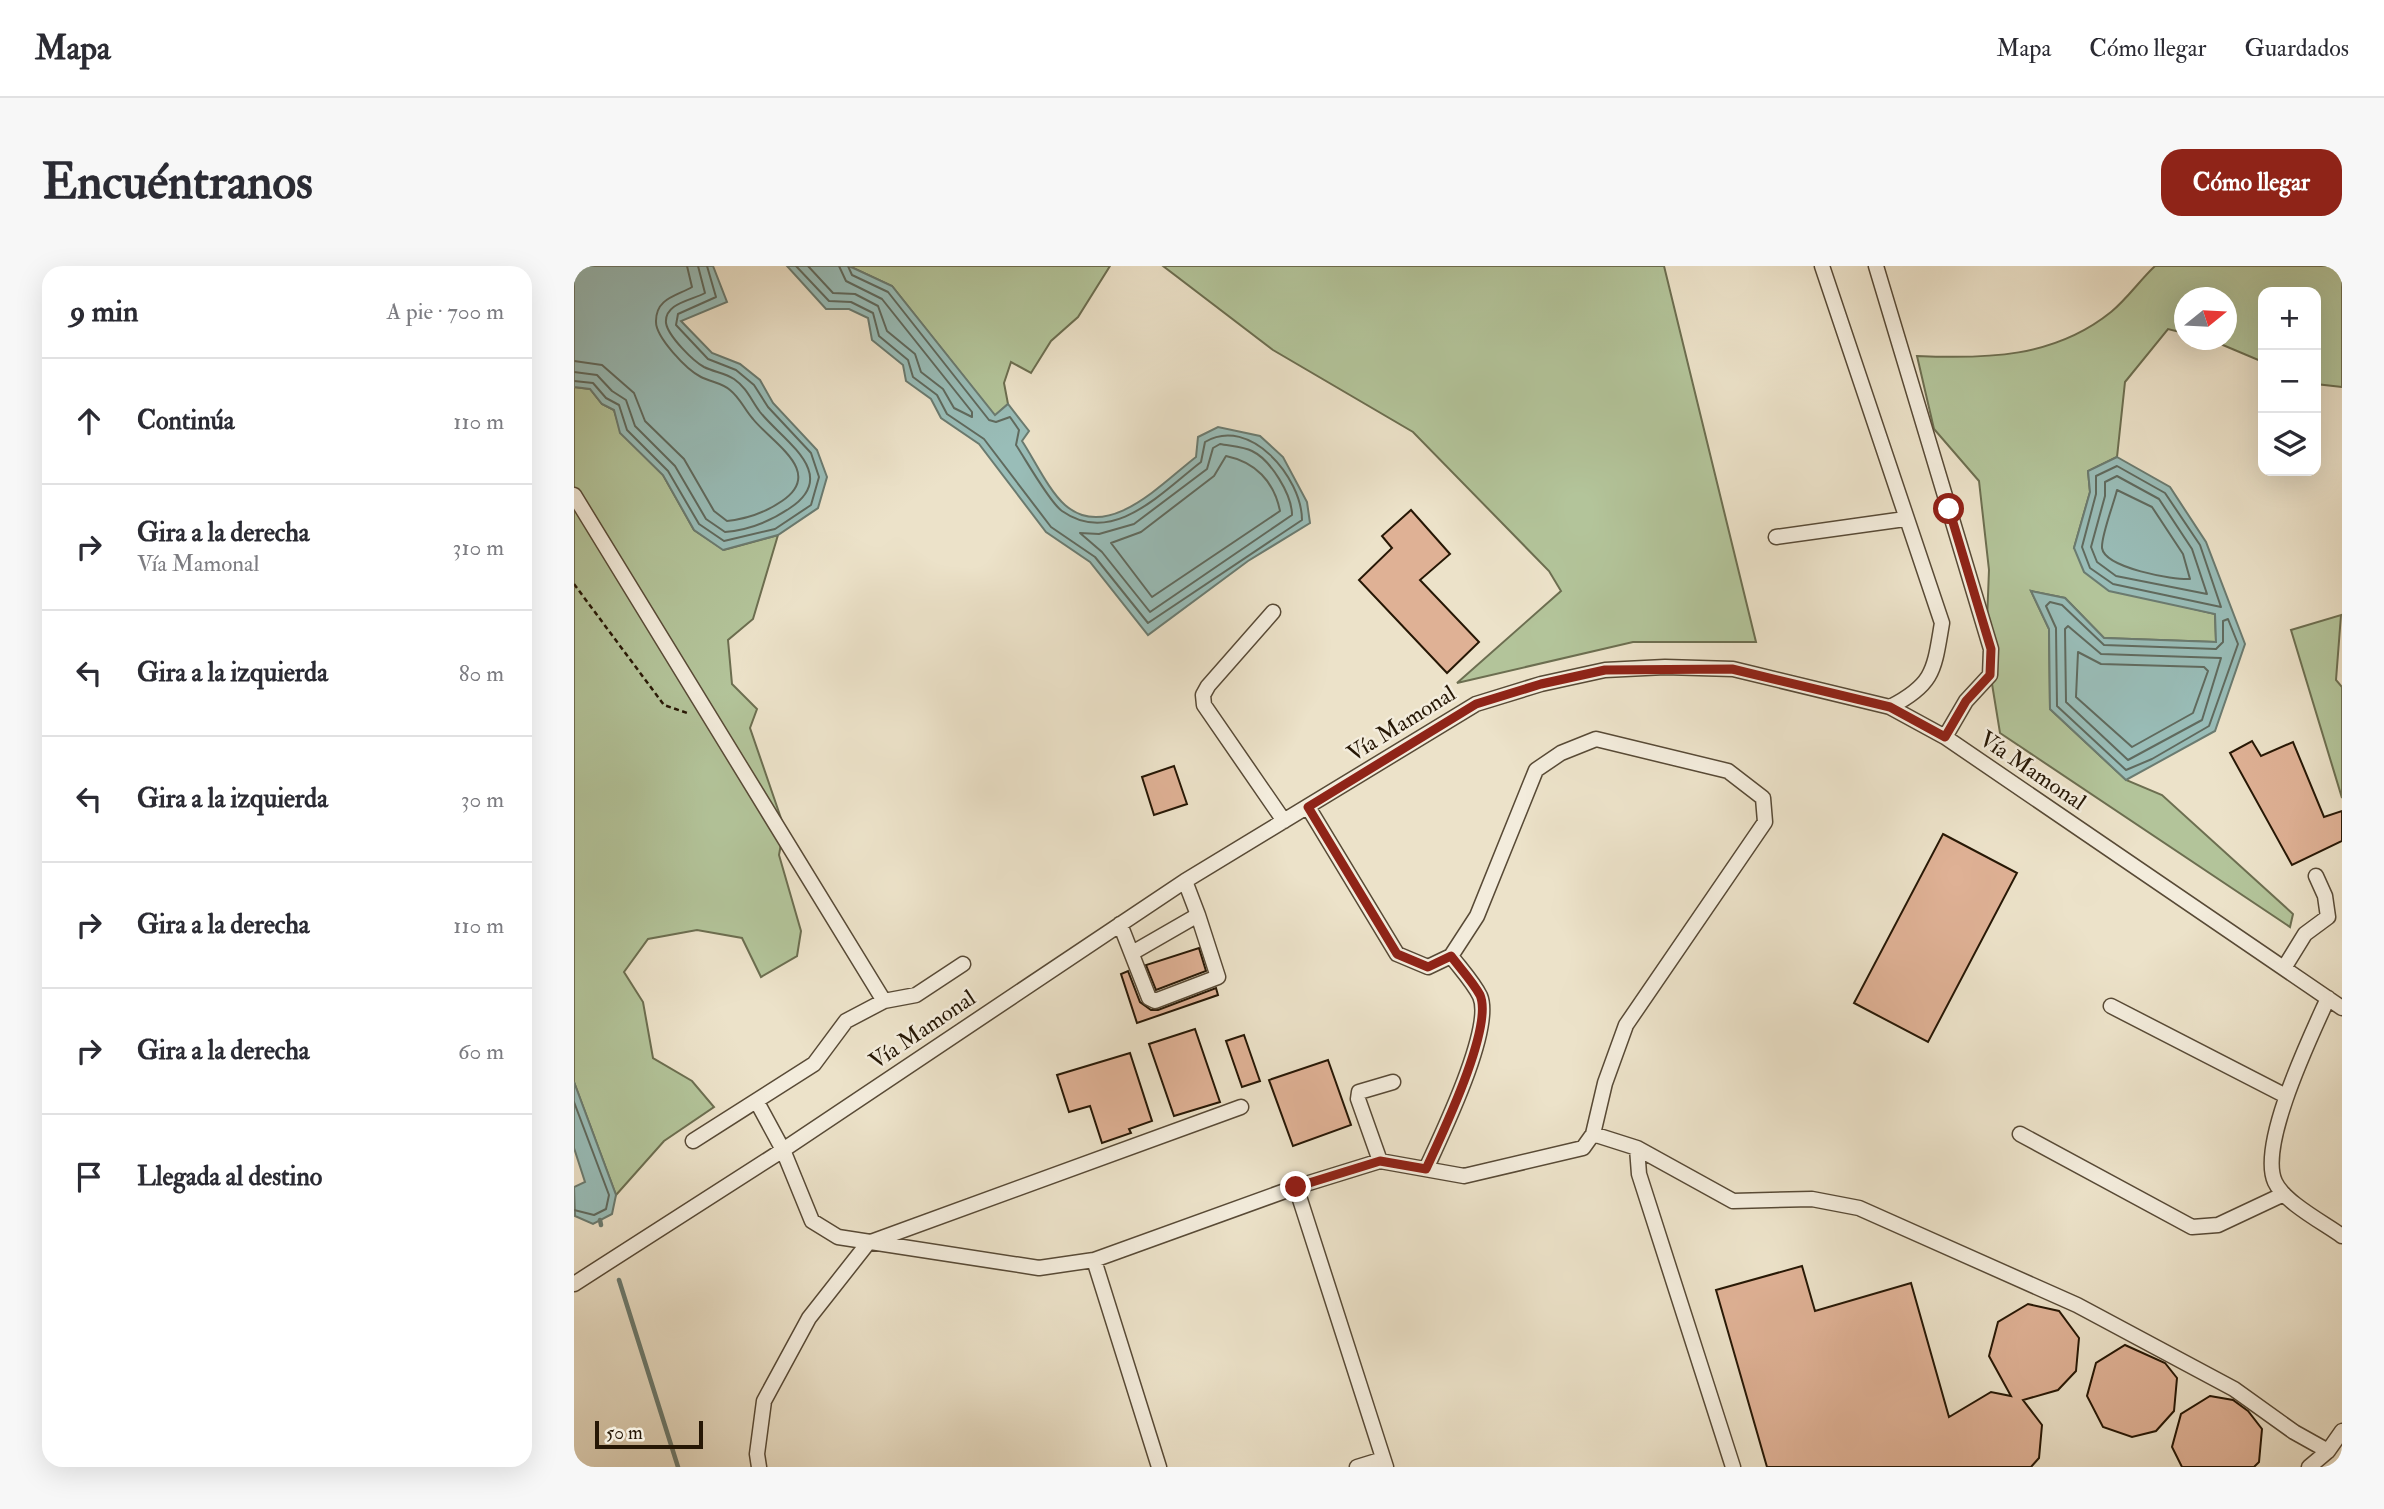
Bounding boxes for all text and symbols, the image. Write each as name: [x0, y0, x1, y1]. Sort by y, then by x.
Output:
text: Mapa: [35, 28, 111, 69]
text: Mapa: [1996, 33, 2051, 64]
text: Cómo llegar: [2089, 33, 2206, 64]
text: Guardados: [2244, 33, 2349, 64]
button: Cómo llegar: [2161, 149, 2342, 216]
text: Encuéntranos: [42, 152, 313, 213]
north arrow: [2174, 287, 2237, 350]
map controls: [2258, 287, 2321, 476]
button: +: [2258, 287, 2321, 350]
text: 9 min: [70, 293, 138, 330]
text: A pie · 700 m: [386, 297, 504, 326]
button: −: [2258, 350, 2321, 413]
icon: ahead: [70, 402, 108, 440]
text: Continúa: [137, 405, 235, 437]
text: 110 m: [453, 407, 504, 436]
button: layers: [2258, 413, 2321, 476]
route start: [1933, 493, 1964, 524]
text: Gira a la derecha: [137, 517, 310, 549]
icon: right: [70, 528, 108, 566]
text: 310 m: [453, 533, 504, 562]
text: Vía Mamonal: [137, 549, 259, 578]
icon: left: [70, 654, 108, 692]
text: Gira a la izquierda: [137, 657, 328, 689]
text: 80 m: [459, 659, 504, 688]
street label: Vía Mamonal: [1342, 679, 1461, 768]
street label: Vía Mamonal: [1974, 724, 2092, 817]
icon: left: [70, 780, 108, 818]
text: Gira a la izquierda: [137, 783, 328, 815]
text: 30 m: [461, 785, 504, 814]
icon: right: [70, 906, 108, 944]
text: Gira a la derecha: [137, 909, 310, 941]
text: 110 m: [453, 911, 504, 940]
street label: Vía Mamonal: [863, 983, 981, 1076]
icon: right: [70, 1032, 108, 1070]
text: Gira a la derecha: [137, 1035, 310, 1067]
text: 60 m: [458, 1037, 504, 1066]
icon: arrive: [70, 1158, 108, 1196]
text: Llegada al destino: [137, 1161, 322, 1193]
route end: [1280, 1171, 1311, 1202]
scale bar: [595, 1418, 704, 1450]
text: 50 m: [606, 1421, 643, 1445]

